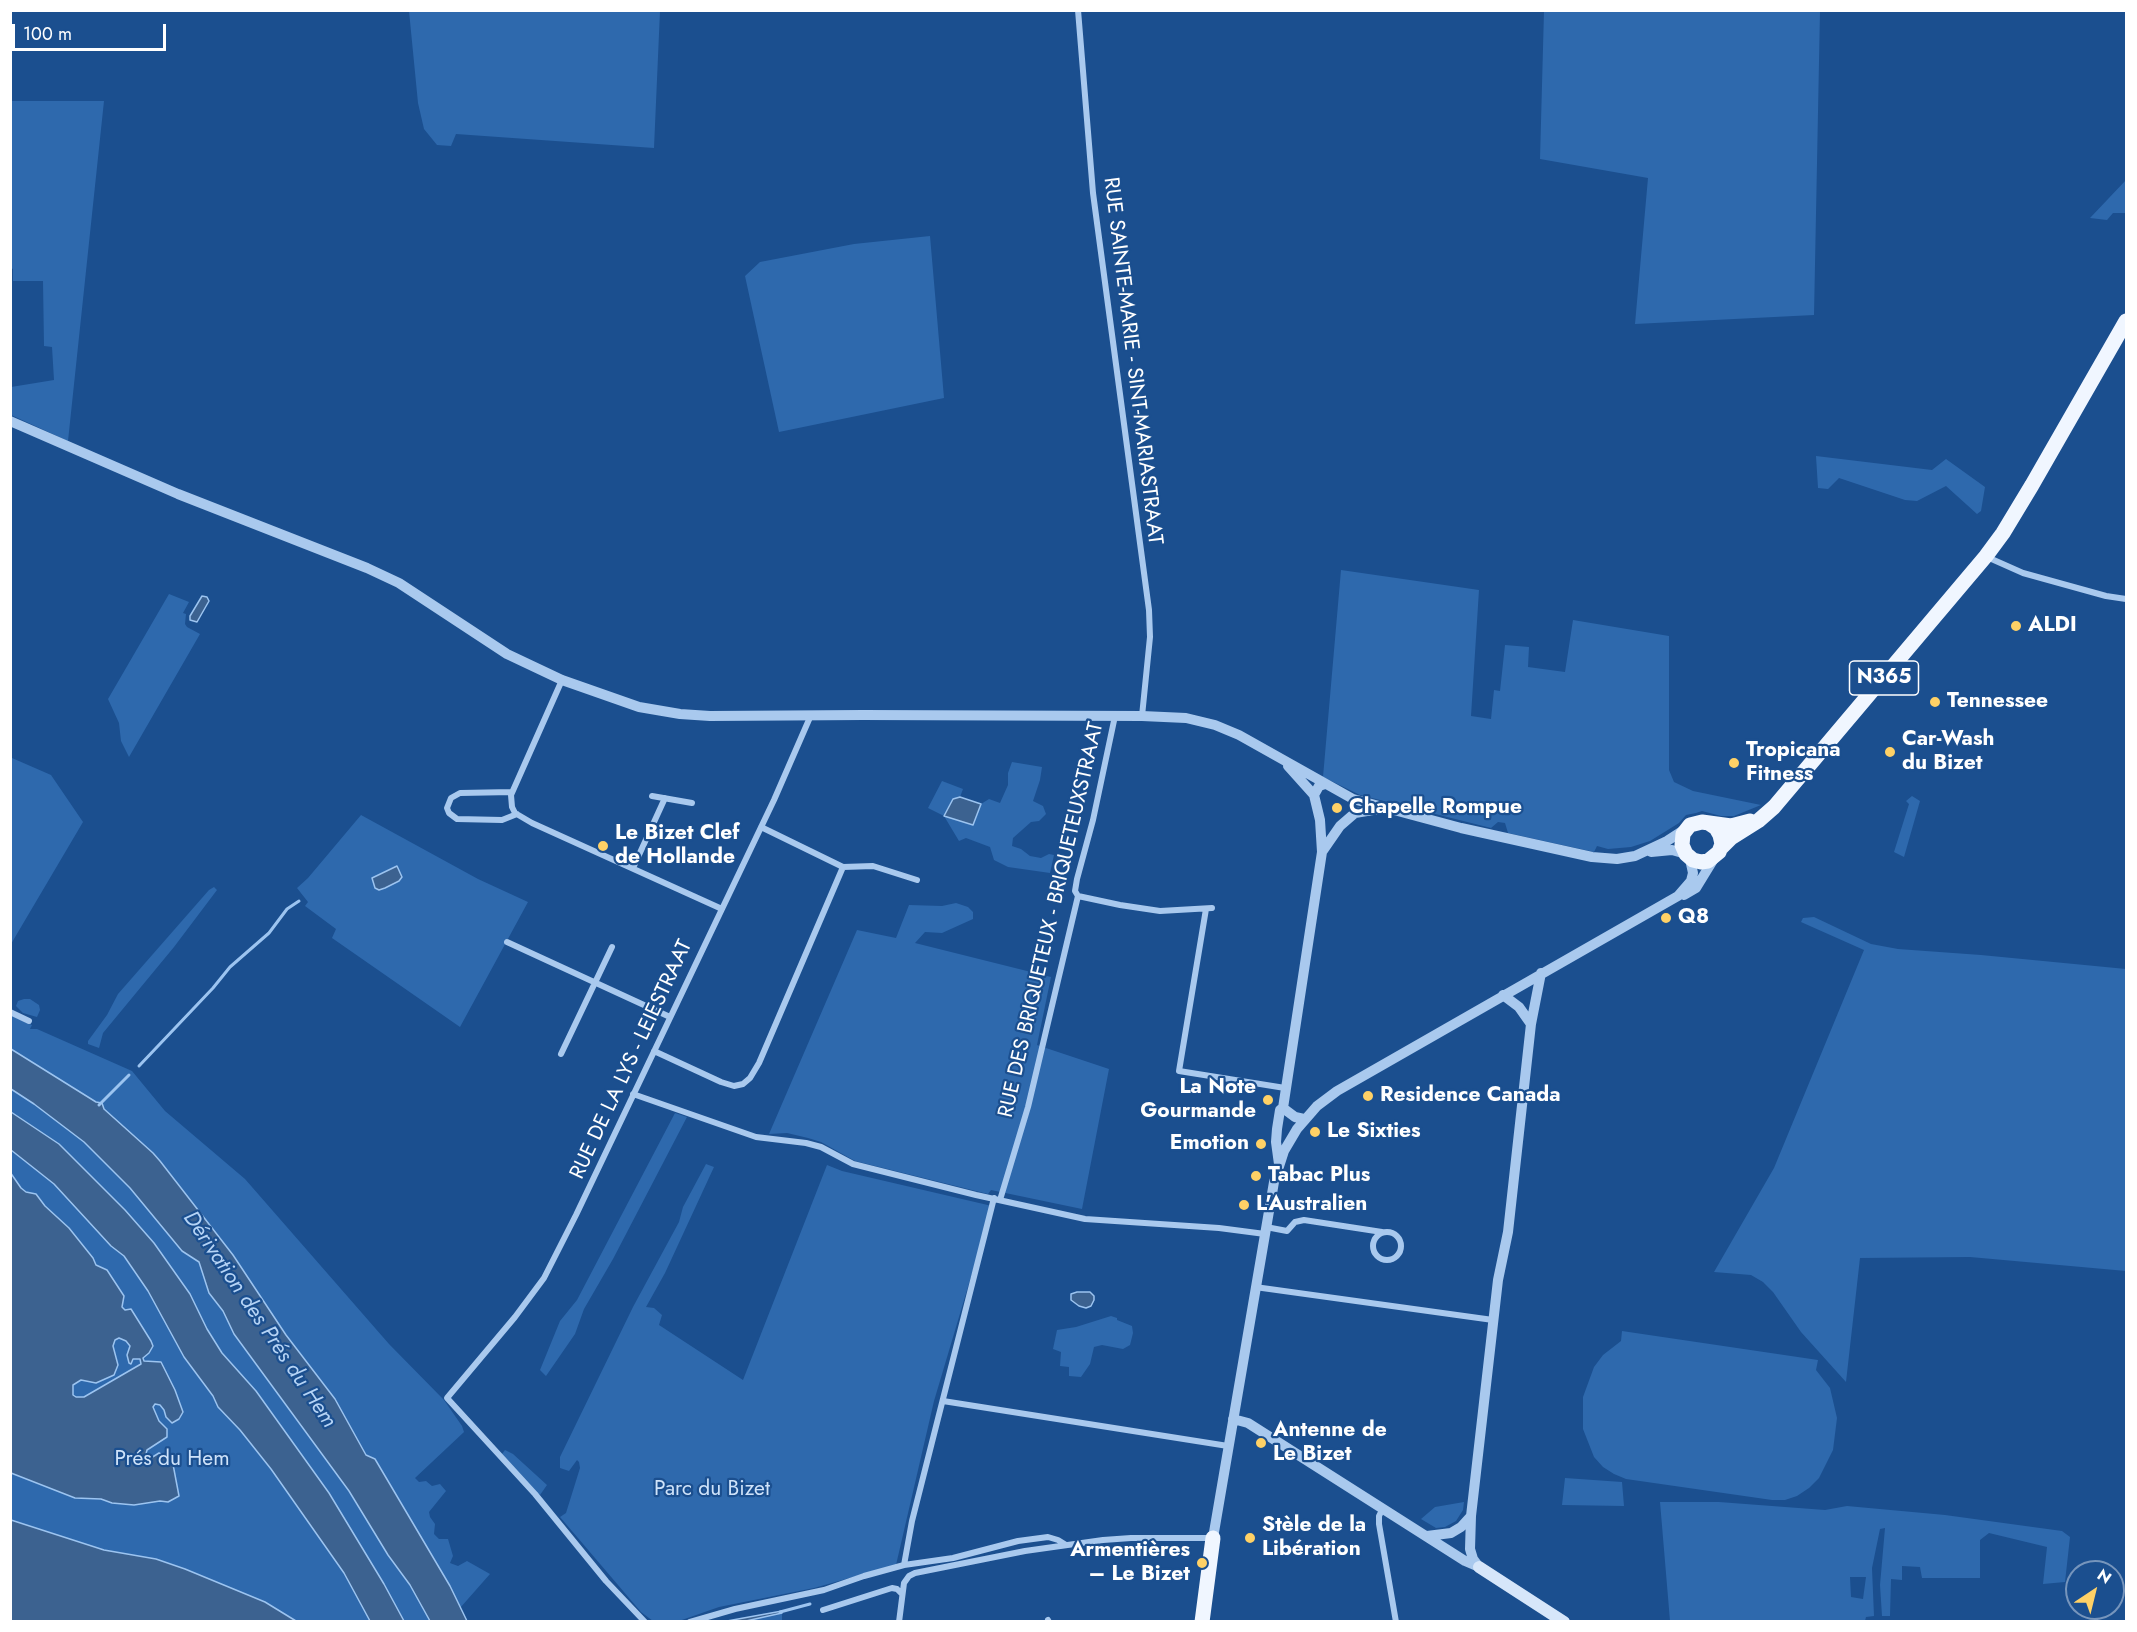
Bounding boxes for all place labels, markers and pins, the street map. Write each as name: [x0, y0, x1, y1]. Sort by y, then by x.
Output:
place label: ALDI: [2028, 613, 2077, 639]
marker: ALDI: [2009, 619, 2023, 633]
place label: Tennessee: [1947, 689, 2048, 715]
marker: Tennessee: [1928, 695, 1942, 709]
place label: Car-Wash du Bizet: [1902, 727, 1994, 777]
place label: Tropicana Fitness: [1746, 738, 1841, 788]
marker: Car-Wash du Bizet: [1883, 745, 1897, 759]
marker: Tropicana Fitness: [1727, 756, 1741, 770]
place label: Chapelle Rompue: [1349, 795, 1522, 821]
marker: Chapelle Rompue: [1330, 801, 1344, 815]
place label: Le Bizet Clef de Hollande: [615, 821, 739, 871]
marker: Le Bizet Clef de Hollande: [596, 839, 610, 853]
place label: Q8: [1678, 905, 1709, 931]
marker: Q8: [1659, 911, 1673, 925]
place label: La Note Gourmande: [1140, 1075, 1256, 1125]
place label: Residence Canada: [1380, 1083, 1560, 1109]
marker: Residence Canada: [1361, 1089, 1375, 1103]
marker: La Note Gourmande: [1261, 1093, 1275, 1107]
place label: Le Sixties: [1327, 1119, 1421, 1145]
marker: Le Sixties: [1308, 1125, 1322, 1139]
place label: Emotion: [1170, 1131, 1249, 1157]
marker: Emotion: [1254, 1137, 1268, 1151]
place label: Tabac Plus: [1268, 1163, 1370, 1189]
marker: Tabac Plus: [1249, 1169, 1263, 1183]
place label: L'Australien: [1256, 1192, 1367, 1218]
marker: L'Australien: [1237, 1198, 1251, 1212]
place label: Antenne de Le Bizet: [1273, 1418, 1387, 1468]
marker: Antenne de Le Bizet: [1254, 1436, 1268, 1450]
place label: Stèle de la Libération: [1262, 1513, 1366, 1563]
marker: Stèle de la Libération: [1243, 1531, 1257, 1545]
place label: Armentières – Le Bizet: [1070, 1538, 1190, 1588]
marker: Armentières – Le Bizet: [1195, 1556, 1209, 1570]

